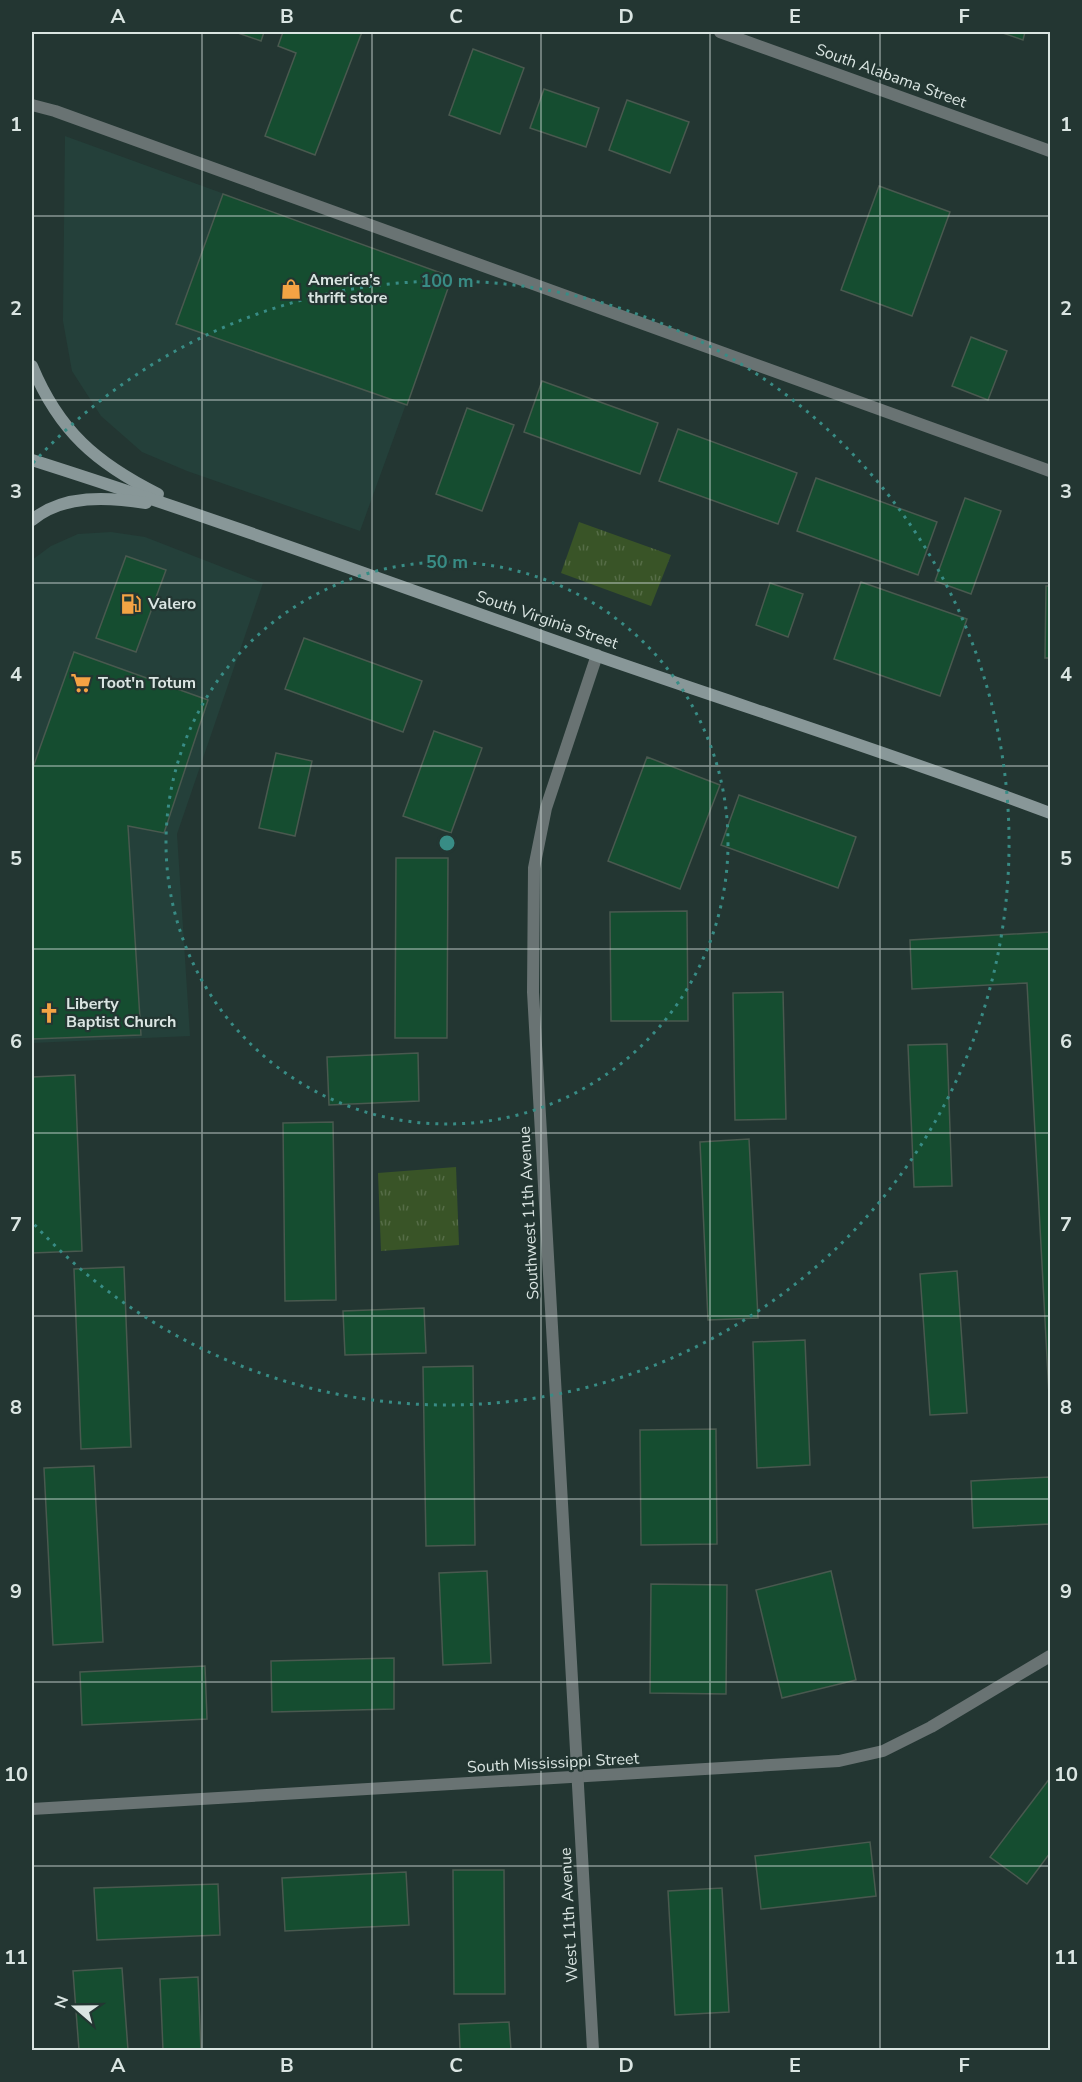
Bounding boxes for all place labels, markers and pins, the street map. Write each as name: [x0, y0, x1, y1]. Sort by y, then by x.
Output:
place label: America’s thrift store: [308, 269, 388, 309]
shop icon: America’s thrift store: [279, 277, 303, 301]
fuel station icon: Valero: [119, 592, 143, 616]
place label: Valero: [147, 593, 196, 615]
supermarket icon: Toot'n Totum: [69, 671, 93, 695]
place label: Toot'n Totum: [98, 672, 196, 694]
centre of rings: [437, 833, 457, 853]
place label: Liberty Baptist Church: [66, 993, 176, 1033]
church icon: Liberty Baptist Church: [37, 1001, 61, 1025]

